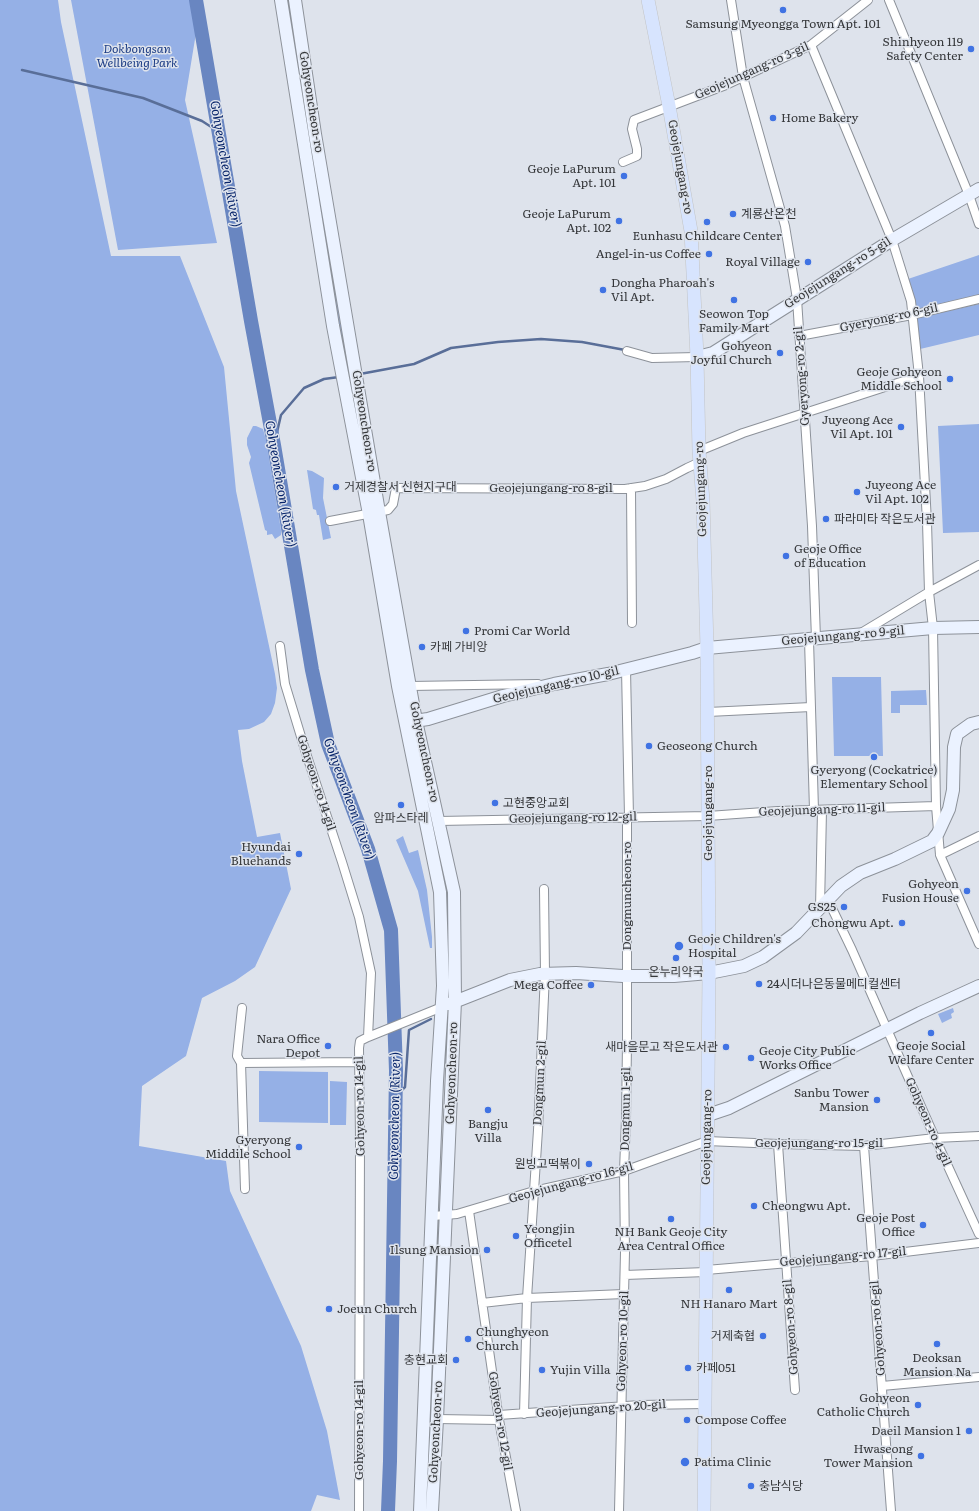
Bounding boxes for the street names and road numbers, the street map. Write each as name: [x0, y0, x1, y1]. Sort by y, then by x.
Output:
street label: Geojejungang-ro 3-gil: [693, 39, 811, 103]
street label: Gohyeoncheon-ro: [296, 50, 326, 154]
street label: Geojejungang-ro: [665, 119, 695, 215]
street label: Geojejungang-ro 5-gil: [782, 234, 894, 312]
street label: Gyeryong-ro 6-gil: [839, 301, 939, 335]
street label: Gyeryong-ro 2-gil: [791, 326, 813, 426]
street label: Gohyeoncheon-ro: [349, 369, 379, 473]
street label: Geojejungang-ro: [692, 441, 710, 537]
street label: Geojejungang-ro 8-gil: [489, 481, 613, 495]
street label: Geojejungang-ro 9-gil: [781, 623, 905, 649]
street label: Geojejungang-ro 10-gil: [492, 663, 620, 707]
street label: Gohyeoncheon-ro: [406, 700, 442, 804]
street label: Gohyeon-ro 14-gil: [294, 733, 338, 833]
street label: Geojejungang-ro: [701, 765, 715, 861]
street label: Geojejungang-ro 11-gil: [758, 801, 886, 819]
street label: Geojejungang-ro 12-gil: [509, 810, 637, 826]
street label: Dongmuncheon-ro: [620, 841, 634, 951]
street label: Gohyeoncheon-ro: [443, 1022, 461, 1124]
street label: Dongmun 2-gil: [531, 1040, 549, 1126]
street label: Gohyeon-ro 14-gil: [352, 1056, 368, 1156]
street label: Dongmun 1-gil: [618, 1067, 634, 1151]
street label: Gohyeon-ro 4-gil: [902, 1075, 954, 1169]
street label: Geojejungang-ro: [699, 1089, 715, 1185]
street label: Geojejungang-ro 15-gil: [755, 1136, 883, 1150]
street label: Geojejungang-ro 16-gil: [507, 1159, 635, 1207]
street label: Geojejungang-ro 17-gil: [779, 1244, 907, 1270]
street label: Gohyeon-ro 8-gil: [780, 1279, 802, 1375]
street label: Gohyeon-ro 6-gil: [867, 1280, 889, 1376]
street label: Gohyeon-ro 10-gil: [614, 1290, 632, 1392]
street label: Gohyeon-ro 12-gil: [485, 1370, 515, 1472]
street label: Gohyeon-ro 14-gil: [352, 1380, 366, 1480]
street label: Gohyeoncheon-ro: [426, 1380, 446, 1484]
street label: Geojejungang-ro 20-gil: [536, 1397, 666, 1421]

